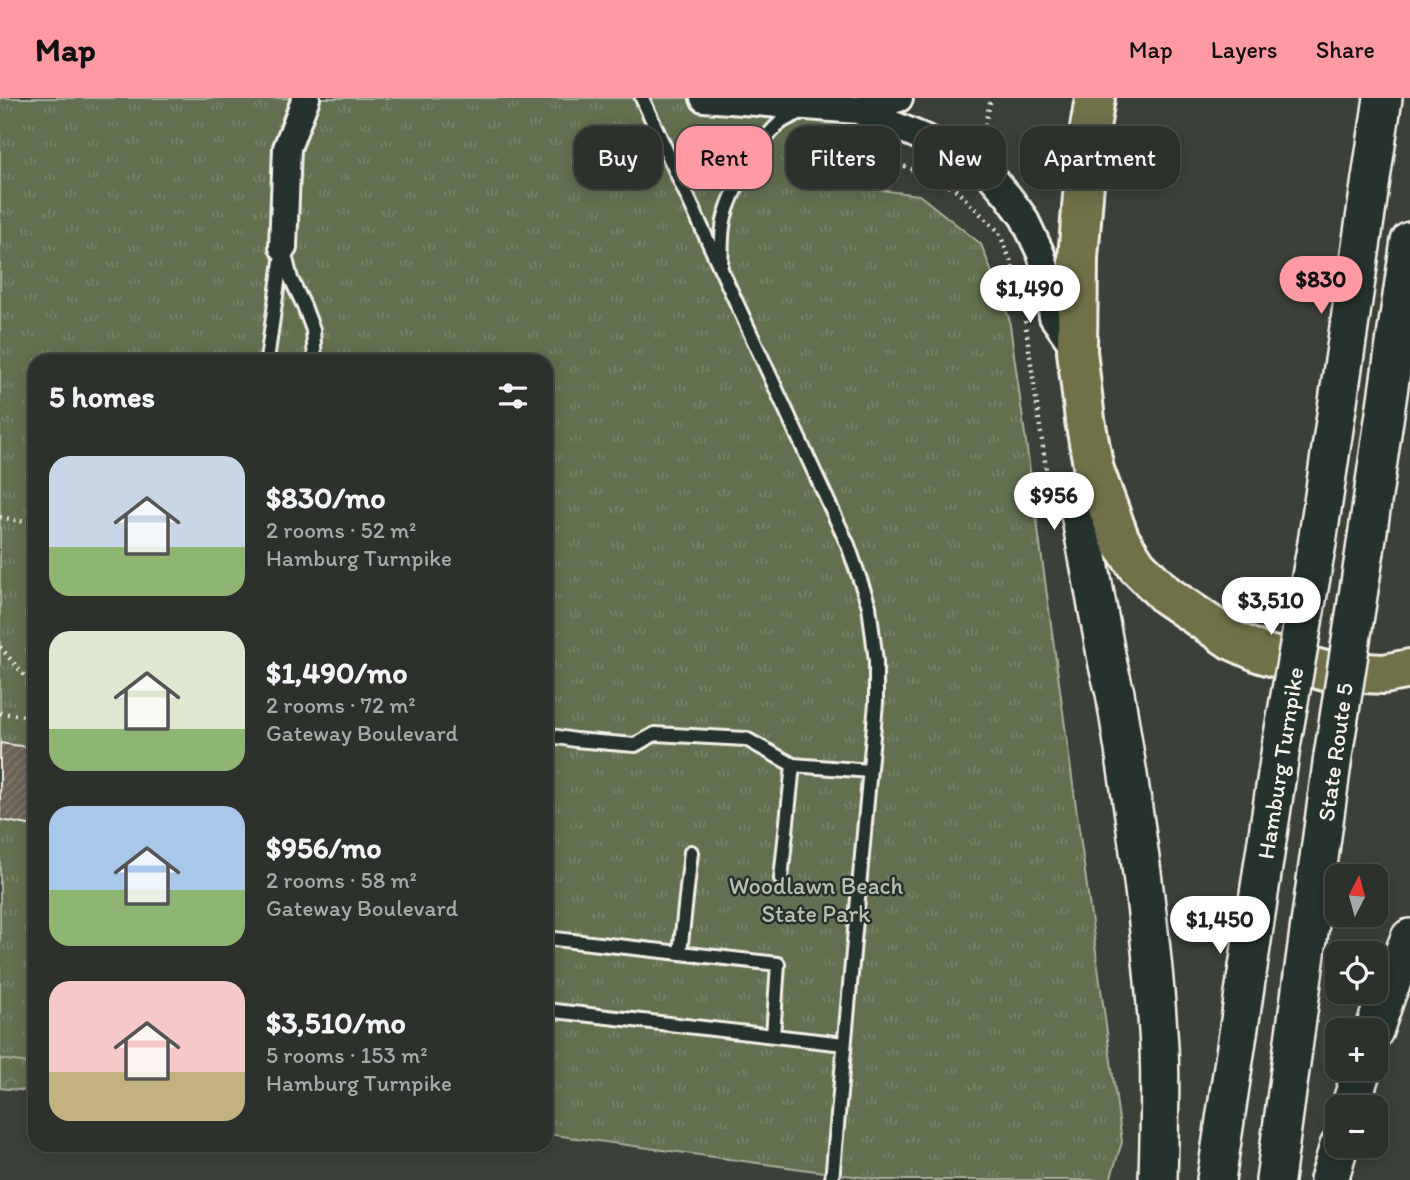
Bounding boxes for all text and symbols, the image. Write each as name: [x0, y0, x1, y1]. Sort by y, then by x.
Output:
text: Map: [35, 30, 96, 69]
text: Map: [1129, 35, 1173, 64]
text: Layers: [1211, 35, 1278, 64]
text: Share: [1316, 35, 1375, 64]
chip: Buy: [574, 126, 662, 189]
chip: Rent: [676, 126, 772, 189]
chip: Filters: [786, 126, 900, 189]
chip: New: [914, 126, 1006, 189]
chip: Apartment: [1020, 126, 1180, 189]
pin: $830: [1280, 256, 1362, 316]
text: $830: [1296, 265, 1346, 293]
pin: $1,490: [973, 266, 1087, 325]
text: $1,490: [996, 274, 1064, 302]
icon: filters: [494, 377, 532, 415]
text: 5 homes: [49, 378, 155, 415]
pin: $956: [1013, 472, 1095, 532]
text: $830/mo: [266, 479, 386, 516]
text: $956: [1030, 481, 1078, 509]
icon: home: [105, 484, 189, 568]
text: 2 rooms · 52 m²: [266, 516, 416, 544]
text: Hamburg Turnpike: [266, 544, 452, 572]
pin: $3,510: [1214, 578, 1328, 637]
text: $3,510: [1238, 586, 1304, 614]
text: $1,490/mo: [266, 654, 408, 691]
icon: home: [105, 659, 189, 743]
street label: Hamburg Turnpike: [1250, 665, 1310, 861]
street label: State Route 5: [1311, 681, 1359, 823]
text: 2 rooms · 72 m²: [266, 691, 416, 719]
text: Gateway Boulevard: [266, 719, 458, 747]
text: $956/mo: [266, 829, 382, 866]
icon: home: [105, 834, 189, 918]
north arrow: [1325, 864, 1388, 928]
map controls: [1325, 864, 1388, 1158]
text: 2 rooms · 58 m²: [266, 866, 417, 894]
park label: Woodlawn Beach State Park: [729, 871, 903, 928]
text: Gateway Boulevard: [266, 894, 458, 922]
pin: $1,450: [1163, 896, 1277, 956]
text: $1,450: [1186, 905, 1254, 933]
button: locate: [1325, 941, 1388, 1004]
text: $3,510/mo: [266, 1004, 406, 1041]
icon: home: [105, 1009, 189, 1093]
button: +: [1325, 1018, 1388, 1081]
text: 5 rooms · 153 m²: [266, 1041, 428, 1069]
text: Hamburg Turnpike: [266, 1069, 452, 1097]
button: −: [1325, 1095, 1388, 1158]

